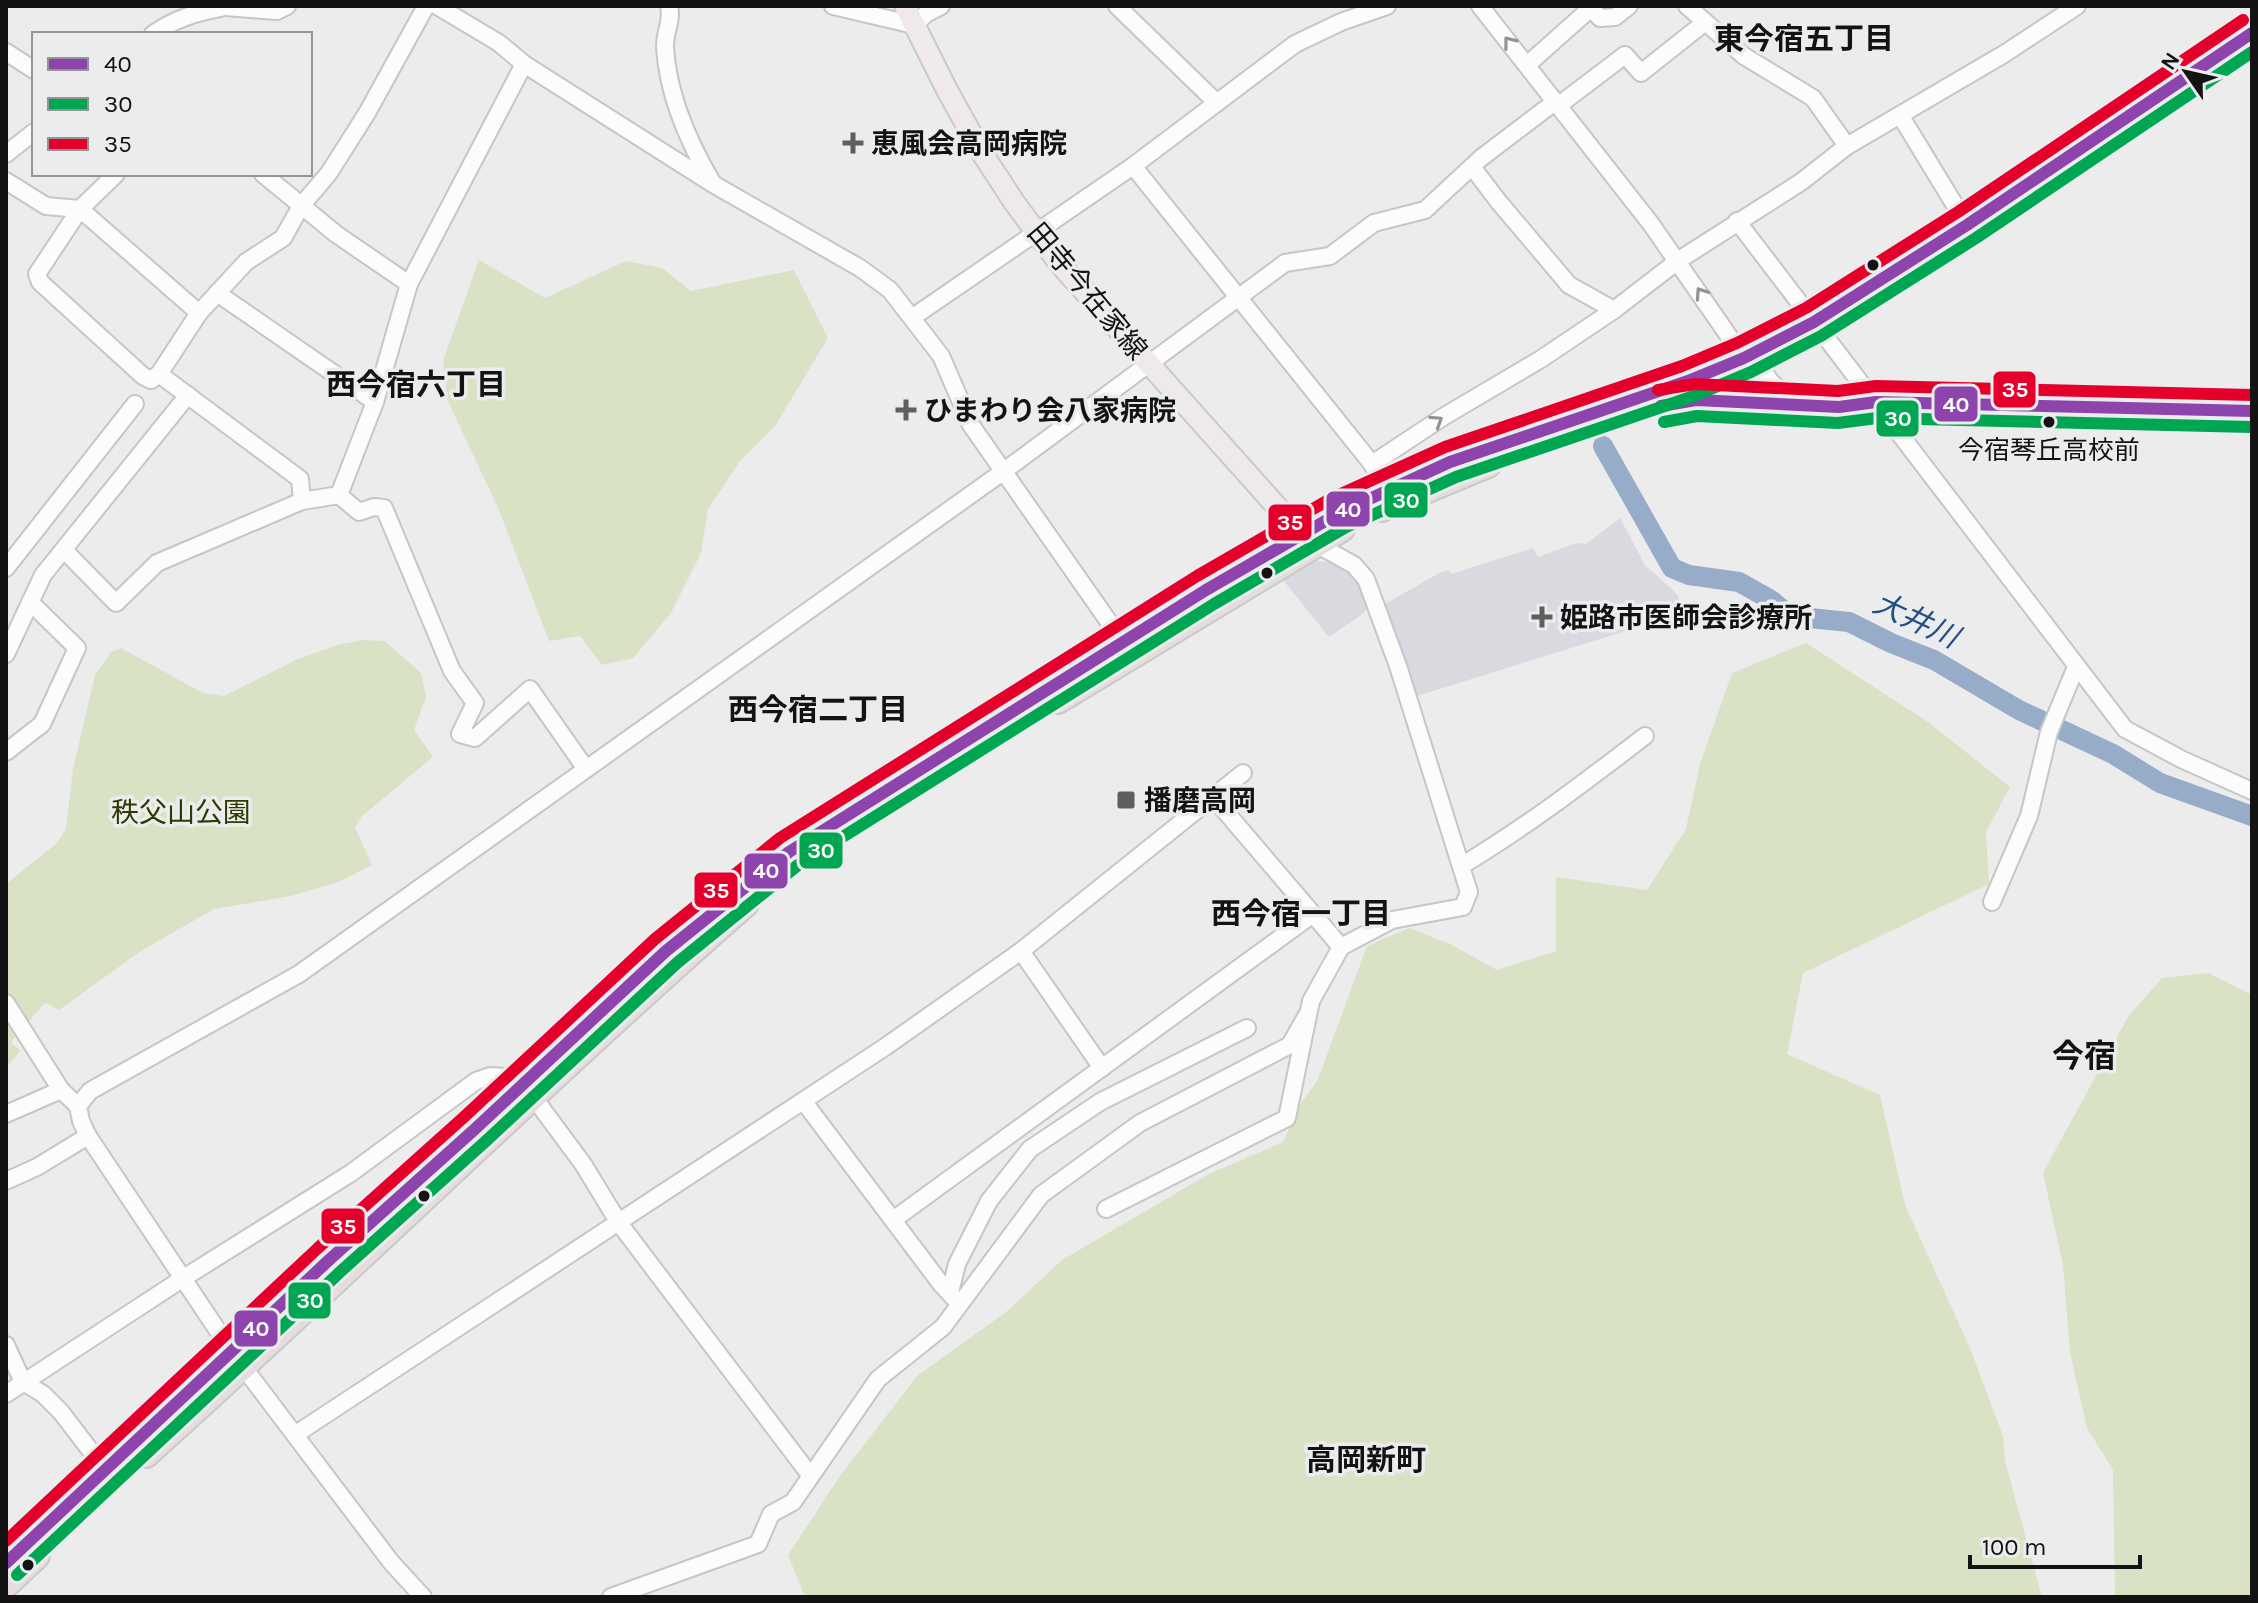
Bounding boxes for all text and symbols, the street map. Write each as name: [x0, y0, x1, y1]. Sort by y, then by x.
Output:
district label: 東今宿五丁目: [1714, 21, 1894, 57]
legend: [32, 32, 312, 176]
north arrow: [2146, 32, 2226, 112]
one-way arrow: [1504, 37, 1519, 51]
text: N: [2155, 48, 2185, 75]
text: 40: [104, 50, 132, 78]
text: 30: [104, 90, 132, 118]
place label: 恵風会高岡病院: [871, 127, 1067, 160]
text: 35: [104, 130, 132, 158]
marker: 恵風会高岡病院: [842, 132, 864, 154]
street label: 田寺今在家線: [1021, 216, 1154, 366]
unlabelled marker: [1865, 257, 1881, 273]
one-way arrow: [1696, 288, 1711, 302]
district label: 西今宿六丁目: [326, 367, 506, 403]
line badge: 35: [1992, 370, 2037, 409]
text: 35: [2002, 377, 2028, 403]
line badge: 40: [1933, 385, 1979, 423]
text: 40: [1942, 392, 1970, 418]
place label: ひまわり会八家病院: [924, 394, 1176, 427]
marker: ひまわり会八家病院: [895, 399, 917, 421]
line badge: 30: [1875, 399, 1920, 438]
text: 30: [1884, 406, 1912, 432]
marker: 今宿琴丘高校前: [2041, 414, 2057, 430]
one-way arrow: [1428, 416, 1443, 431]
place label: 今宿琴丘高校前: [1958, 435, 2140, 466]
line badge: 30: [1383, 481, 1429, 519]
text: 30: [1392, 488, 1420, 514]
line badge: 40: [1325, 490, 1371, 528]
text: 40: [1334, 497, 1362, 523]
line badge: 35: [1267, 503, 1313, 542]
text: 35: [1277, 510, 1303, 536]
unlabelled marker: [1259, 565, 1275, 581]
water label: 大井川: [1868, 585, 1967, 657]
place label: 姫路市医師会診療所: [1560, 601, 1812, 634]
marker: 姫路市医師会診療所: [1531, 606, 1553, 628]
district label: 西今宿二丁目: [728, 692, 908, 728]
place label: 播磨高岡: [1144, 784, 1256, 817]
marker: 播磨高岡: [1115, 789, 1137, 811]
park label: 秩父山公園: [111, 796, 251, 829]
line badge: 30: [798, 831, 844, 870]
text: 30: [807, 838, 835, 864]
line badge: 40: [743, 852, 789, 890]
text: 40: [752, 858, 780, 884]
line badge: 35: [693, 871, 739, 909]
text: 35: [703, 878, 729, 904]
district label: 西今宿一丁目: [1211, 896, 1391, 932]
district label: 今宿: [2052, 1038, 2116, 1075]
unlabelled marker: [416, 1188, 432, 1204]
line badge: 35: [320, 1207, 366, 1245]
text: 35: [330, 1214, 356, 1240]
line badge: 30: [287, 1281, 332, 1320]
text: 30: [296, 1288, 324, 1314]
line badge: 40: [233, 1309, 279, 1348]
text: 40: [242, 1316, 270, 1342]
district label: 高岡新町: [1306, 1442, 1426, 1478]
scale bar: [1970, 1519, 2140, 1569]
text: 100 m: [1982, 1533, 2047, 1561]
unlabelled marker: [20, 1557, 36, 1573]

